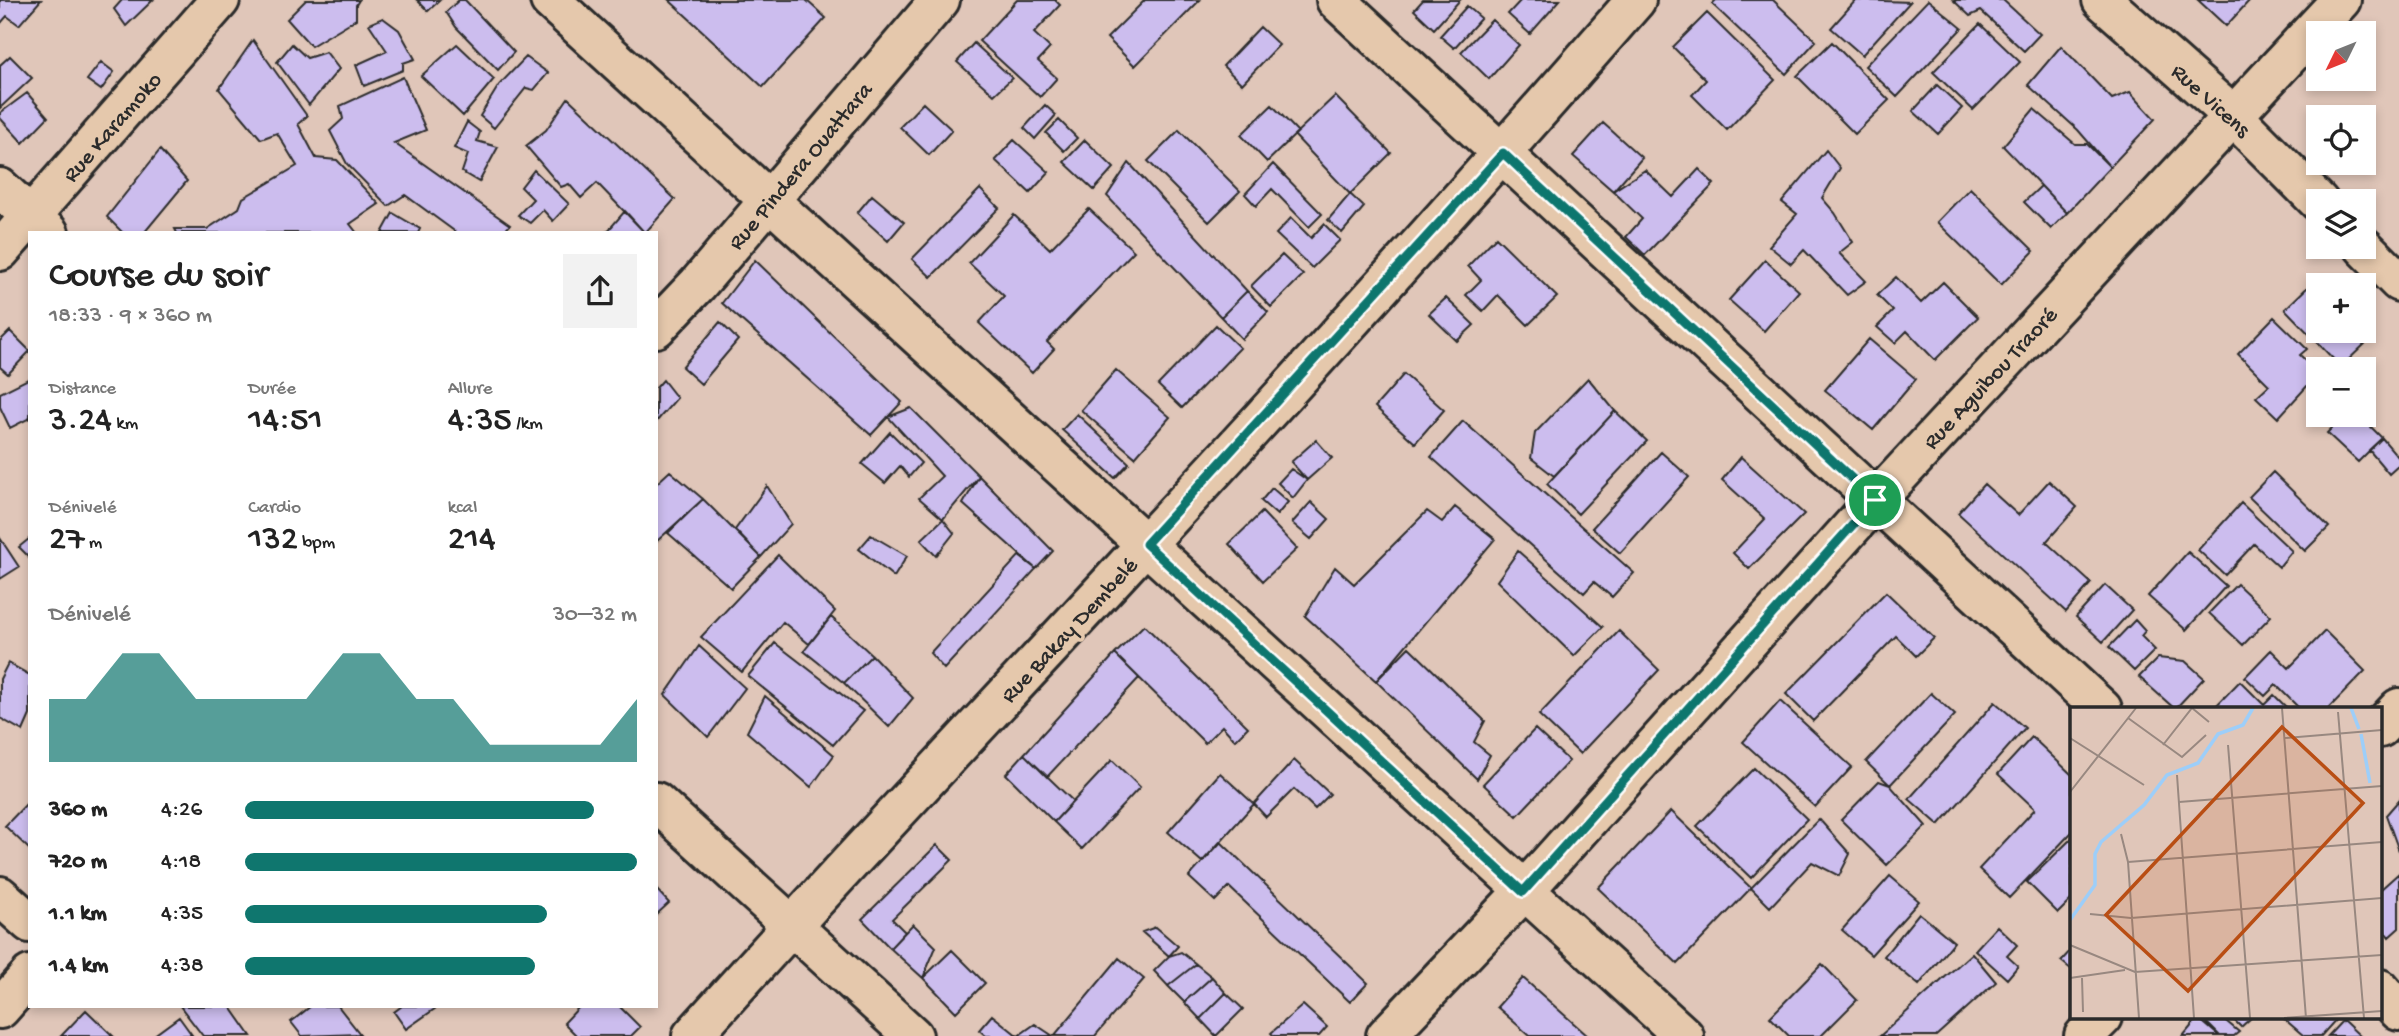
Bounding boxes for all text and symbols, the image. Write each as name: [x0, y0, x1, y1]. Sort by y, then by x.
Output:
north arrow: [2306, 21, 2376, 91]
map controls: [2306, 21, 2376, 427]
street label: Rue Vicens: [2165, 59, 2255, 144]
street label: Rue Karamoko: [59, 68, 169, 189]
street label: Rue Pindera Ouattara: [724, 77, 880, 256]
button: locate: [2306, 105, 2376, 175]
button: layers: [2306, 189, 2376, 259]
button: share: [563, 254, 637, 328]
text: Course du soir: [49, 255, 268, 299]
button: +: [2306, 273, 2376, 343]
street label: Rue Aguibou Traoré: [1919, 302, 2065, 456]
text: 18:33 · 9 × 360 m: [49, 303, 212, 330]
button: −: [2306, 357, 2376, 427]
text: Distance: [49, 378, 116, 401]
text: Durée: [248, 378, 296, 401]
text: Allure: [448, 378, 493, 401]
text: 3.24: [49, 401, 112, 442]
text: 14:51: [248, 401, 323, 442]
text: 4:35: [448, 401, 512, 442]
text: km: [112, 413, 138, 436]
text: /km: [512, 413, 543, 436]
pin: [1845, 470, 1905, 530]
icon: arrive: [1856, 481, 1894, 519]
text: Dénivelé: [49, 497, 117, 520]
text: Cardio: [248, 497, 301, 520]
text: kcal: [448, 497, 477, 520]
text: 27: [49, 520, 84, 561]
text: 132: [248, 520, 298, 561]
text: 214: [448, 520, 496, 561]
text: m: [84, 532, 102, 555]
text: bpm: [298, 532, 335, 555]
street label: Rue Bakay Dembelé: [996, 552, 1146, 710]
text: Dénivelé: [49, 602, 131, 629]
text: 30–32 m: [553, 602, 637, 629]
inset map: [2070, 707, 2382, 1018]
text: 360 m: [49, 797, 107, 824]
text: 4:26: [161, 797, 202, 824]
text: 720 m: [49, 849, 107, 876]
text: 4:18: [161, 849, 201, 876]
text: 1.1 km: [49, 901, 107, 928]
text: 4:35: [161, 901, 203, 928]
text: 1.4 km: [49, 953, 108, 980]
text: 4:38: [161, 953, 204, 980]

